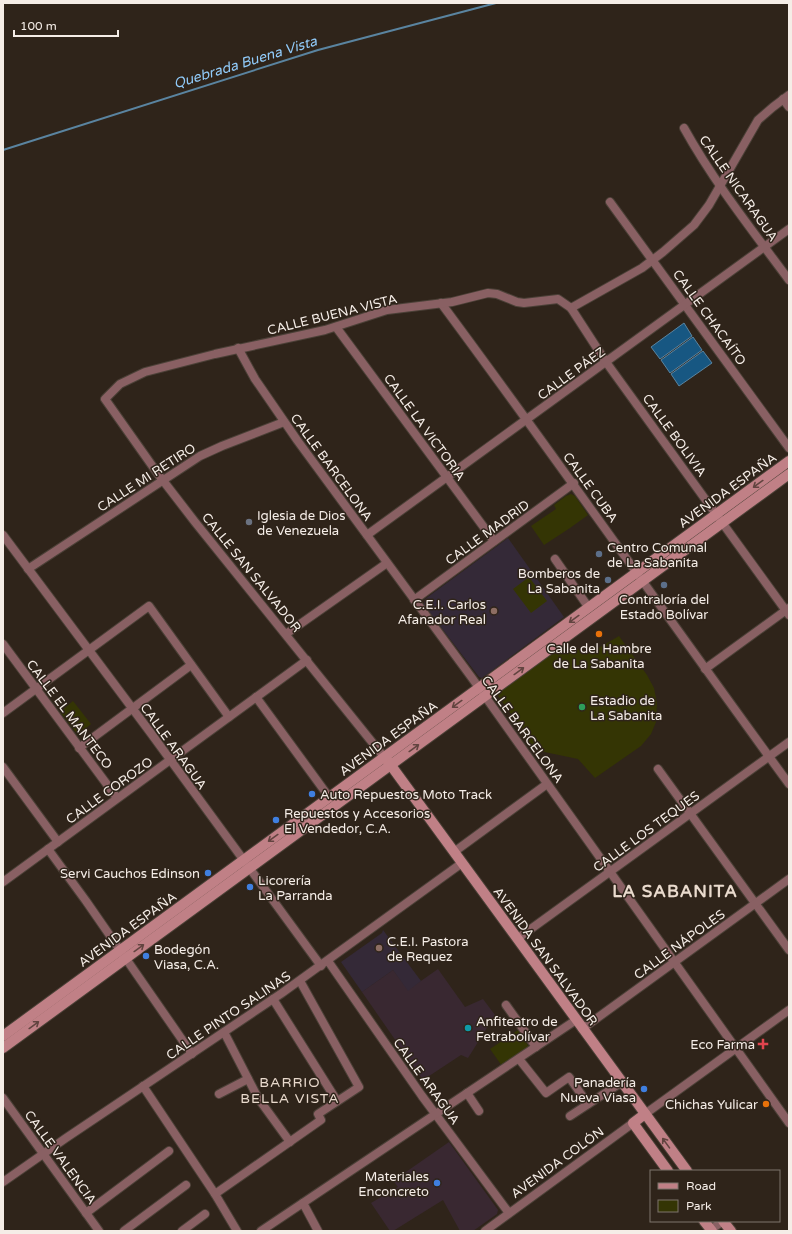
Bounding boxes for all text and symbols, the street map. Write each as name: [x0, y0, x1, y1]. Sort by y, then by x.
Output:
scale bar: [14, 12, 118, 38]
text: 100 m: [20, 19, 57, 33]
water label: Quebrada Buena Vista: [171, 32, 320, 92]
street label: CALLE NICARAGUA: [695, 132, 781, 245]
street label: CALLE CHACAÍTO: [669, 267, 749, 369]
street label: CALLE BUENA VISTA: [266, 291, 399, 339]
street label: CALLE PÁEZ: [535, 344, 609, 404]
street label: CALLE LA VICTORIA: [380, 371, 469, 484]
street label: CALLE BOLIVIA: [639, 391, 710, 480]
street label: CALLE BARCELONA: [287, 411, 376, 525]
street label: CALLE MI RETIRO: [94, 440, 199, 516]
street label: CALLE CUBA: [559, 449, 621, 526]
street label: AVENIDA ESPAÑA: [675, 450, 780, 532]
one-way arrow: [752, 480, 763, 488]
street label: CALLE MADRID: [442, 497, 533, 569]
place label: Iglesia de Dios de Venezuela: [257, 508, 345, 539]
street label: CALLE SAN SALVADOR: [198, 510, 304, 636]
marker: Iglesia de Dios de Venezuela: [244, 517, 254, 527]
place label: Centro Comunal de La Sabanita: [607, 540, 707, 571]
marker: Centro Comunal de La Sabanita: [594, 549, 604, 559]
place label: Bomberos de La Sabanita: [518, 566, 600, 597]
marker: Bomberos de La Sabanita: [603, 575, 613, 585]
marker: Contraloría del Estado Bolívar: [659, 580, 669, 590]
place label: Contraloría del Estado Bolívar: [619, 592, 709, 623]
place label: C.E.I. Carlos Afanador Real: [398, 597, 486, 628]
marker: C.E.I. Carlos Afanador Real: [489, 606, 499, 616]
one-way arrow: [568, 615, 579, 623]
marker: Calle del Hambre de La Sabanita: [594, 629, 604, 639]
place label: Calle del Hambre de La Sabanita: [546, 641, 652, 672]
street label: CALLE EL MANTECO: [23, 657, 116, 772]
one-way arrow: [513, 667, 524, 676]
street label: CALLE BARCELONA: [478, 673, 567, 787]
place label: Estadio de La Sabanita: [590, 693, 662, 724]
street label: AVENIDA ESPAÑA: [336, 698, 441, 780]
one-way arrow: [452, 699, 463, 708]
street label: CALLE ARAGUA: [136, 700, 210, 793]
marker: Estadio de La Sabanita: [577, 702, 587, 712]
one-way arrow: [408, 744, 419, 752]
street label: CALLE COROZO: [63, 754, 156, 828]
place label: Auto Repuestos Moto Track: [320, 787, 492, 803]
street label: CALLE LOS TEQUES: [590, 788, 703, 876]
marker: Auto Repuestos Moto Track: [307, 789, 317, 799]
place label: Repuestos y Accesorios El Vendedor, C.A.: [284, 806, 430, 837]
marker: Repuestos y Accesorios El Vendedor, C.A.: [271, 815, 281, 825]
one-way arrow: [268, 834, 279, 842]
place label: Servi Cauchos Edinson: [60, 866, 200, 882]
marker: Servi Cauchos Edinson: [203, 868, 213, 878]
place label: Licorería La Parranda: [258, 873, 333, 904]
district label: LA SABANITA: [612, 881, 738, 902]
marker: Licorería La Parranda: [245, 882, 255, 892]
street label: AVENIDA SAN SALVADOR: [490, 884, 601, 1029]
street label: AVENIDA ESPAÑA: [75, 889, 180, 971]
street label: CALLE NÁPOLES: [631, 906, 728, 983]
place label: C.E.I. Pastora de Requez: [387, 934, 469, 965]
place label: Bodegón Viasa, C.A.: [154, 942, 219, 973]
marker: C.E.I. Pastora de Requez: [374, 943, 384, 953]
one-way arrow: [134, 944, 145, 953]
marker: Bodegón Viasa, C.A.: [141, 951, 151, 961]
street label: CALLE PINTO SALINAS: [163, 968, 294, 1064]
place label: Anfiteatro de Fetrabolívar: [476, 1014, 558, 1045]
one-way arrow: [29, 1021, 40, 1030]
marker: Anfiteatro de Fetrabolívar: [463, 1023, 473, 1033]
street label: CALLE ARAGUA: [389, 1035, 463, 1128]
place label: Eco Farma: [690, 1037, 755, 1053]
marker: Eco Farma: [758, 1039, 768, 1049]
district label: BARRIO BELLA VISTA: [240, 1074, 340, 1107]
place label: Panadería Nueva Viasa: [560, 1075, 636, 1106]
marker: Panadería Nueva Viasa: [639, 1084, 649, 1094]
place label: Chichas Yulicar: [665, 1097, 758, 1113]
marker: Chichas Yulicar: [761, 1099, 771, 1109]
street label: CALLE VALENCIA: [21, 1107, 100, 1208]
street label: AVENIDA COLÓN: [508, 1124, 607, 1202]
one-way arrow: [662, 1137, 670, 1148]
place label: Materiales Enconcreto: [358, 1169, 429, 1200]
legend: [650, 1170, 780, 1222]
marker: Materiales Enconcreto: [432, 1178, 442, 1188]
text: Road: [686, 1179, 716, 1193]
text: Park: [686, 1199, 712, 1213]

